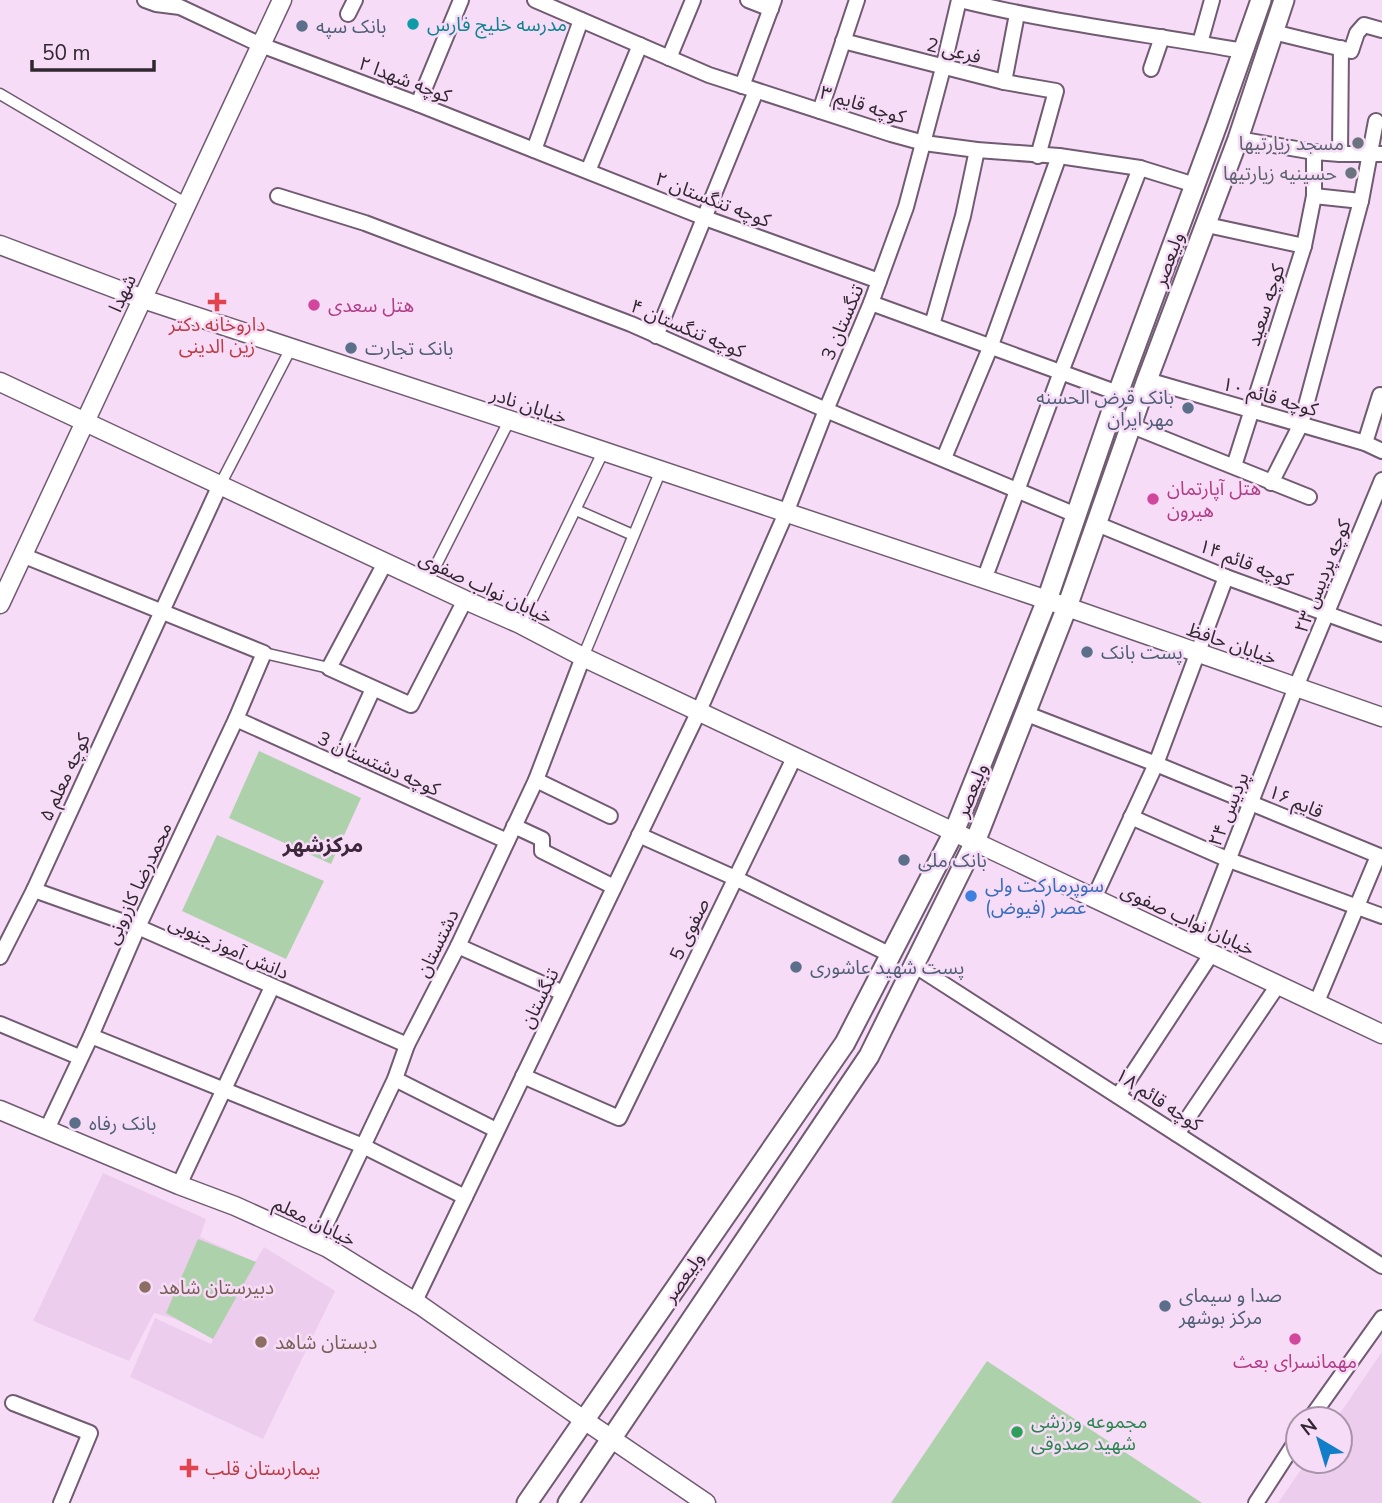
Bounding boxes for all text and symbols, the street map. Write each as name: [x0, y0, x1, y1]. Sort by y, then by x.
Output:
place label: مدرسه خلیج فارس: [427, 12, 567, 39]
place label: بانک سپه: [316, 14, 386, 40]
marker: مدرسه خلیج فارس: [405, 16, 421, 32]
marker: بانک سپه: [294, 18, 310, 34]
scale bar: [32, 28, 154, 72]
street label: فرعی 2: [924, 32, 984, 70]
text: 50 m: [42, 39, 91, 67]
street label: کوچه شهدا ۲: [355, 50, 456, 110]
street label: کوچه قایم ۳: [816, 80, 910, 132]
place label: مسجد زیارتیها: [1239, 131, 1344, 157]
marker: مسجد زیارتیها: [1350, 135, 1366, 151]
place label: حسینیه زیارتیها: [1223, 161, 1337, 187]
marker: حسینیه زیارتیها: [1343, 165, 1359, 181]
street label: کوچه تنگستان ۲: [651, 166, 775, 234]
street label: ولیعصر: [1147, 229, 1191, 291]
street label: کوچه سعید: [1241, 260, 1292, 349]
street label: شهدا: [103, 270, 143, 317]
street label: تنگستان 3: [815, 281, 871, 364]
place label: هتل سعدی: [328, 293, 414, 319]
street label: کوچه تنگستان ۴: [627, 293, 750, 365]
marker: داروخانه دکتر زین الدینی: [209, 294, 225, 310]
marker: هتل سعدی: [306, 297, 322, 313]
place label: داروخانه دکتر زین الدینی: [168, 312, 265, 360]
place label: بانک تجارت: [365, 336, 453, 362]
marker: بانک تجارت: [343, 340, 359, 356]
street label: کوچه قائم ۱۰: [1218, 371, 1322, 424]
street label: خیابان نادر: [486, 381, 570, 431]
place label: بانک قرض الحسنه مهر ایران: [1036, 385, 1174, 433]
marker: بانک قرض الحسنه مهر ایران: [1180, 400, 1196, 416]
place label: هتل آپارتمان هیرون: [1167, 476, 1261, 524]
marker: هتل آپارتمان هیرون: [1145, 491, 1161, 507]
street label: کوچه پردیس ۲۳: [1288, 515, 1358, 637]
street label: کوچه قائم ۱۴: [1195, 533, 1297, 594]
street label: خیابان نواب صفوی: [415, 546, 557, 630]
street label: خیابان حافظ: [1183, 616, 1280, 671]
place label: پست بانک: [1101, 640, 1183, 666]
marker: پست بانک: [1079, 644, 1095, 660]
street label: کوچه دشتستان 3: [313, 725, 445, 803]
street label: کوچه معلم ۵: [33, 728, 98, 826]
street label: ولیعصر: [949, 760, 994, 822]
street label: پردیس ۲۴: [1202, 768, 1256, 850]
street label: قایم ۱۶: [1264, 779, 1327, 826]
street label: محمدرضا کازرونی: [99, 818, 179, 949]
district label: مرکزشهر: [282, 831, 363, 859]
place label: بانک ملی: [918, 848, 987, 874]
marker: بانک ملی: [896, 852, 912, 868]
place label: سوپرمارکت ولی عصر (فیوض): [985, 873, 1104, 921]
street label: خیابان نواب صفوی: [1117, 878, 1259, 962]
marker: سوپرمارکت ولی عصر (فیوض): [963, 888, 979, 904]
street label: صفوی 5: [664, 894, 716, 965]
street label: دشتستان: [410, 905, 466, 982]
street label: دانش آموز جنوبی: [165, 910, 293, 986]
place label: پست شهید عاشوری: [810, 955, 964, 981]
marker: پست شهید عاشوری: [788, 959, 804, 975]
street label: تنگستان: [514, 964, 566, 1033]
street label: کوچه قائم ۱۸: [1109, 1062, 1208, 1139]
place label: بانک رفاه: [89, 1111, 156, 1137]
marker: بانک رفاه: [67, 1115, 83, 1131]
street label: خیابان معلم: [269, 1191, 360, 1254]
street label: ولیعصر: [657, 1247, 711, 1309]
place label: دبیرستان شاهد: [159, 1275, 274, 1301]
marker: دبیرستان شاهد: [137, 1279, 153, 1295]
place label: صدا و سیمای مرکز بوشهر: [1178, 1283, 1282, 1331]
marker: صدا و سیمای مرکز بوشهر: [1157, 1298, 1173, 1314]
place label: دبستان شاهد: [275, 1330, 377, 1356]
marker: مهمانسرای بعث: [1287, 1331, 1303, 1347]
marker: دبستان شاهد: [253, 1334, 269, 1350]
place label: مهمانسرای بعث: [1233, 1349, 1357, 1375]
north arrow: [1284, 1405, 1354, 1475]
place label: مجموعه ورزشی شهید صدوقی: [1031, 1409, 1147, 1457]
text: N: [1296, 1413, 1323, 1442]
marker: مجموعه ورزشی شهید صدوقی: [1009, 1424, 1025, 1440]
place label: بیمارستان قلب: [205, 1456, 320, 1482]
marker: بیمارستان قلب: [179, 1458, 199, 1478]

